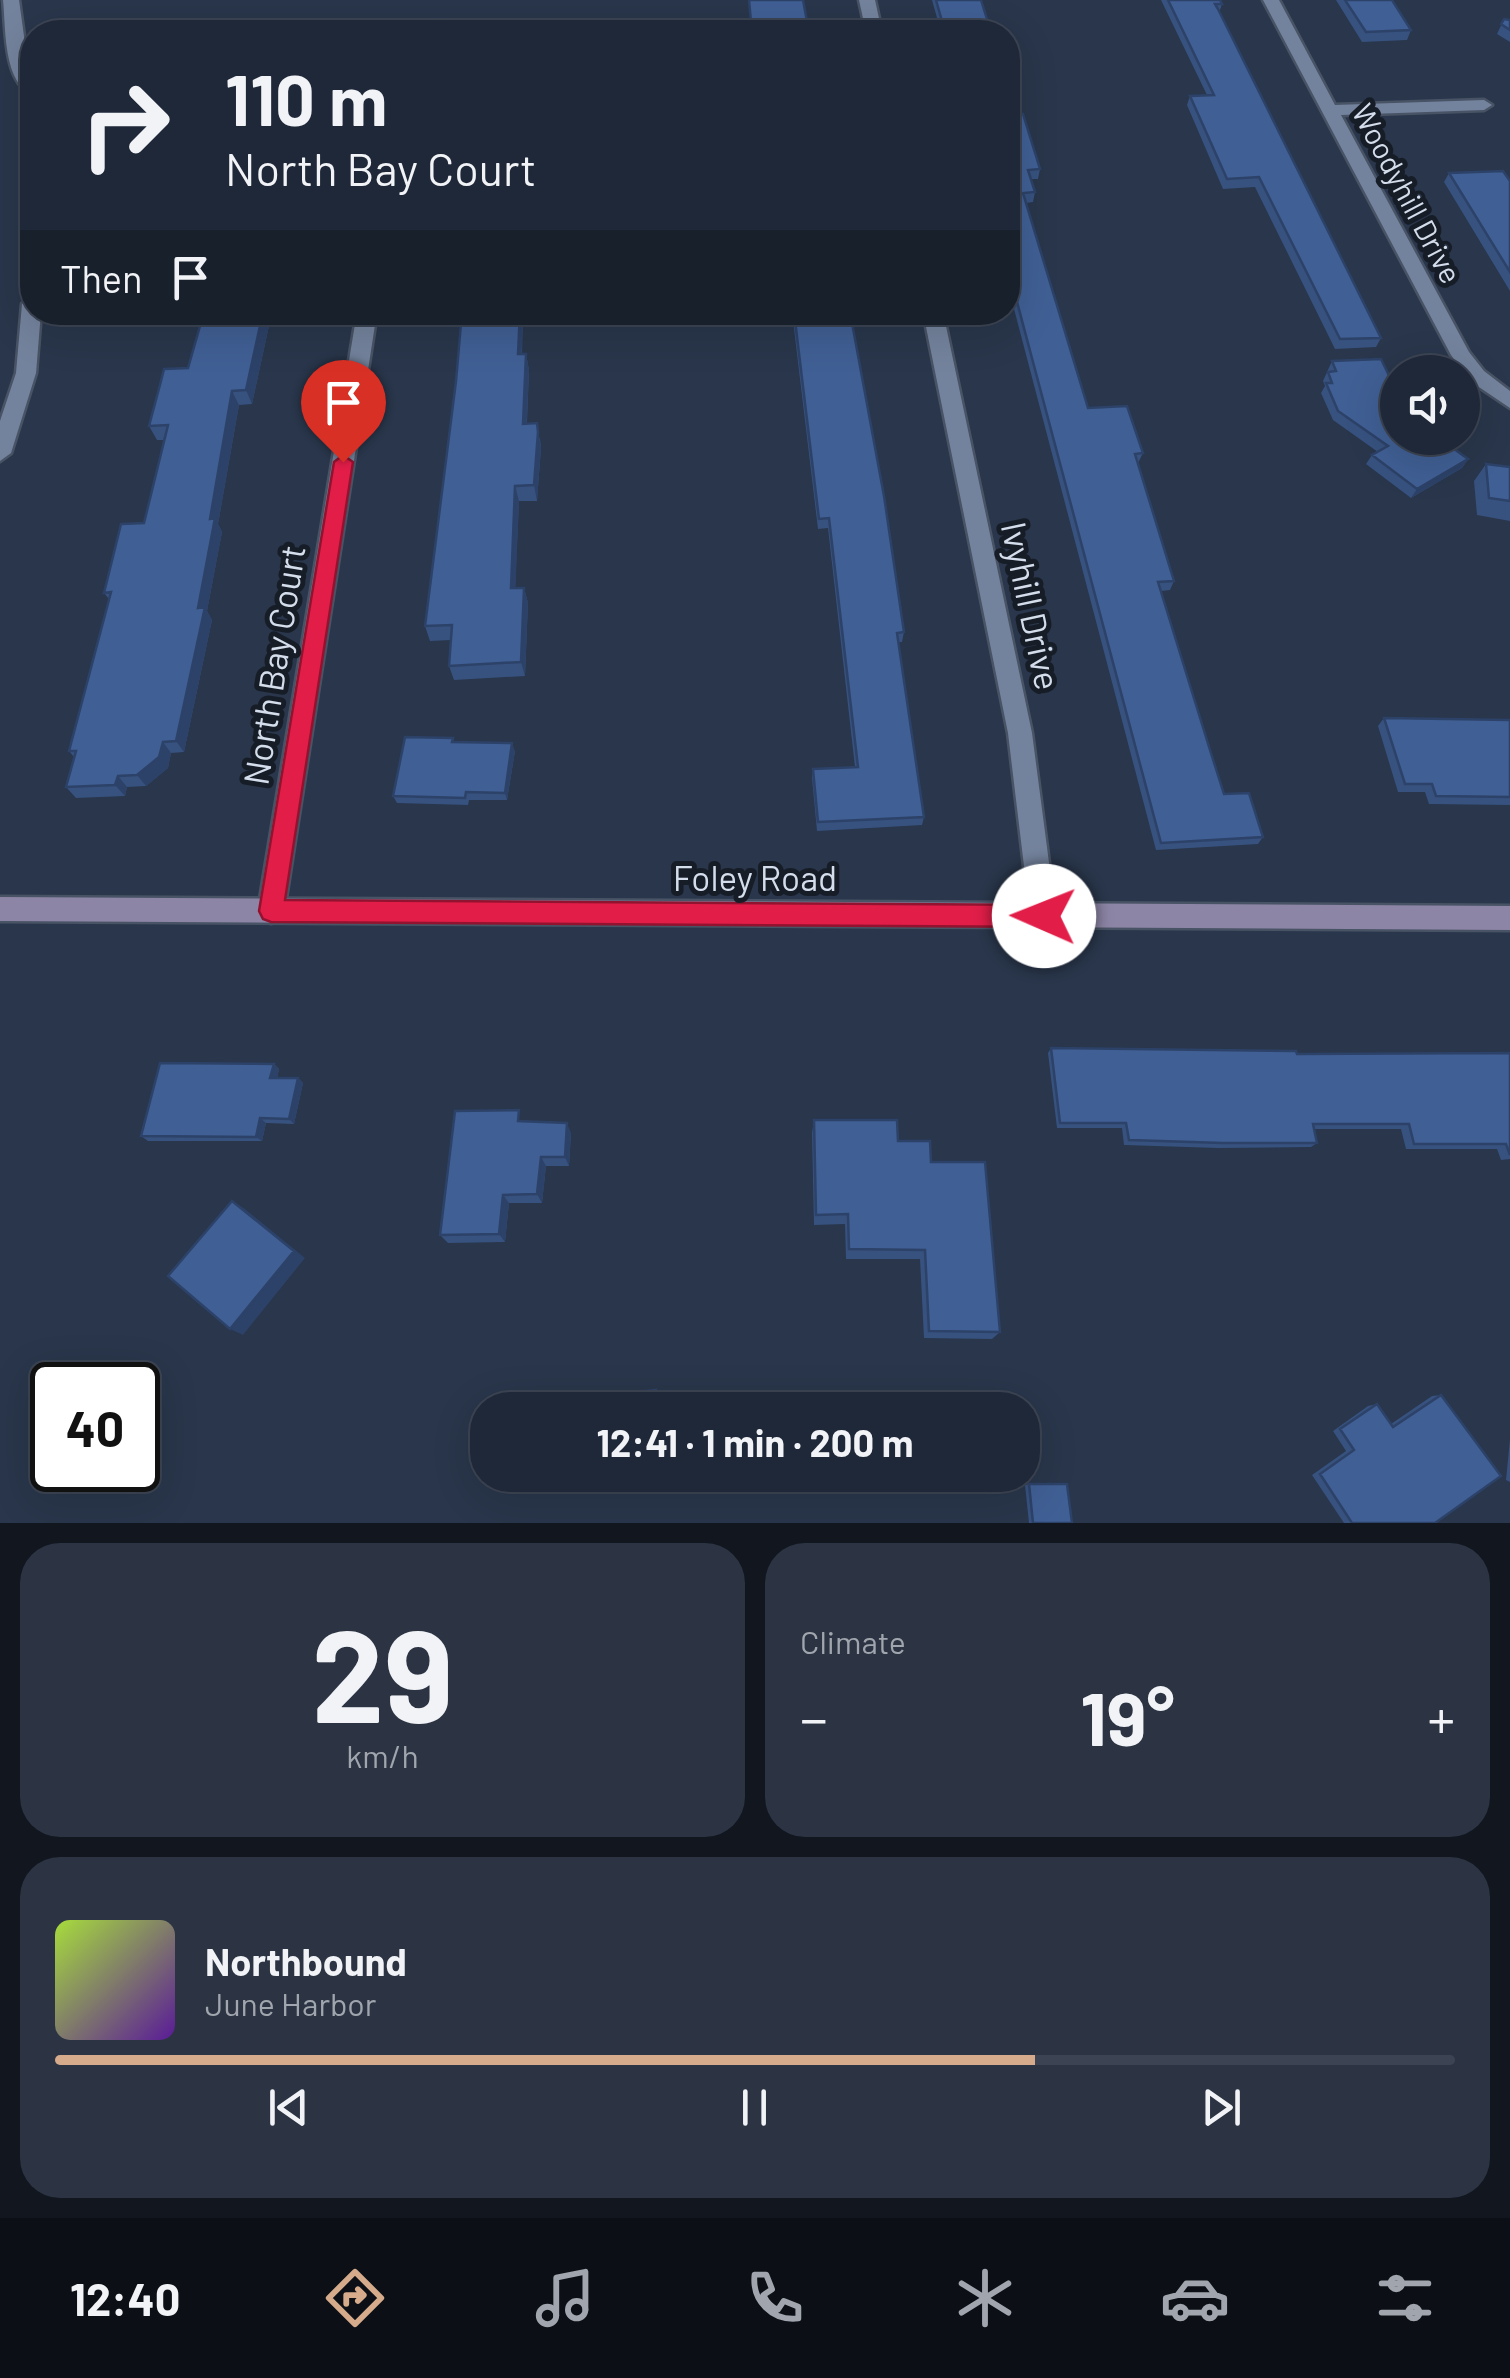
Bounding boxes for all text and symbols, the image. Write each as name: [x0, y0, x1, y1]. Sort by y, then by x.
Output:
text: 110 m: [225, 56, 387, 140]
icon: right: [60, 60, 190, 190]
street label: Woodyhill Drive: [1345, 97, 1470, 289]
text: North Bay Court: [225, 141, 536, 195]
icon: arrive: [163, 250, 218, 305]
text: Then: [60, 255, 143, 301]
map controls: [1380, 355, 1480, 455]
button: sound: [1380, 355, 1480, 455]
pin: [301, 360, 386, 463]
icon: arrive: [316, 375, 371, 430]
street label: Ivyhill Drive: [994, 518, 1070, 693]
street label: North Bay Court: [233, 542, 313, 788]
street label: Foley Road: [673, 856, 837, 898]
position arrow: [992, 864, 1096, 968]
speed limit sign: 40: [30, 1362, 160, 1492]
text: 12:41 · 1 min · 200 m: [597, 1419, 913, 1465]
text: 29: [312, 1593, 453, 1749]
text: Climate: [800, 1622, 906, 1660]
text: 19°: [1080, 1671, 1175, 1761]
text: −: [800, 1684, 828, 1750]
text: +: [1427, 1684, 1455, 1750]
text: km/h: [346, 1736, 419, 1774]
text: Northbound: [205, 1938, 407, 1984]
text: June Harbor: [205, 1984, 376, 2022]
icon: previous: [261, 2080, 316, 2135]
icon: pause: [727, 2080, 782, 2135]
icon: next: [1194, 2080, 1249, 2135]
icon: directions: [320, 2263, 390, 2333]
icon: music: [530, 2263, 600, 2333]
icon: phone: [740, 2263, 810, 2333]
icon: climate: [950, 2263, 1020, 2333]
icon: car: [1160, 2263, 1230, 2333]
icon: filters: [1370, 2263, 1440, 2333]
text: 12:40: [70, 2271, 180, 2325]

